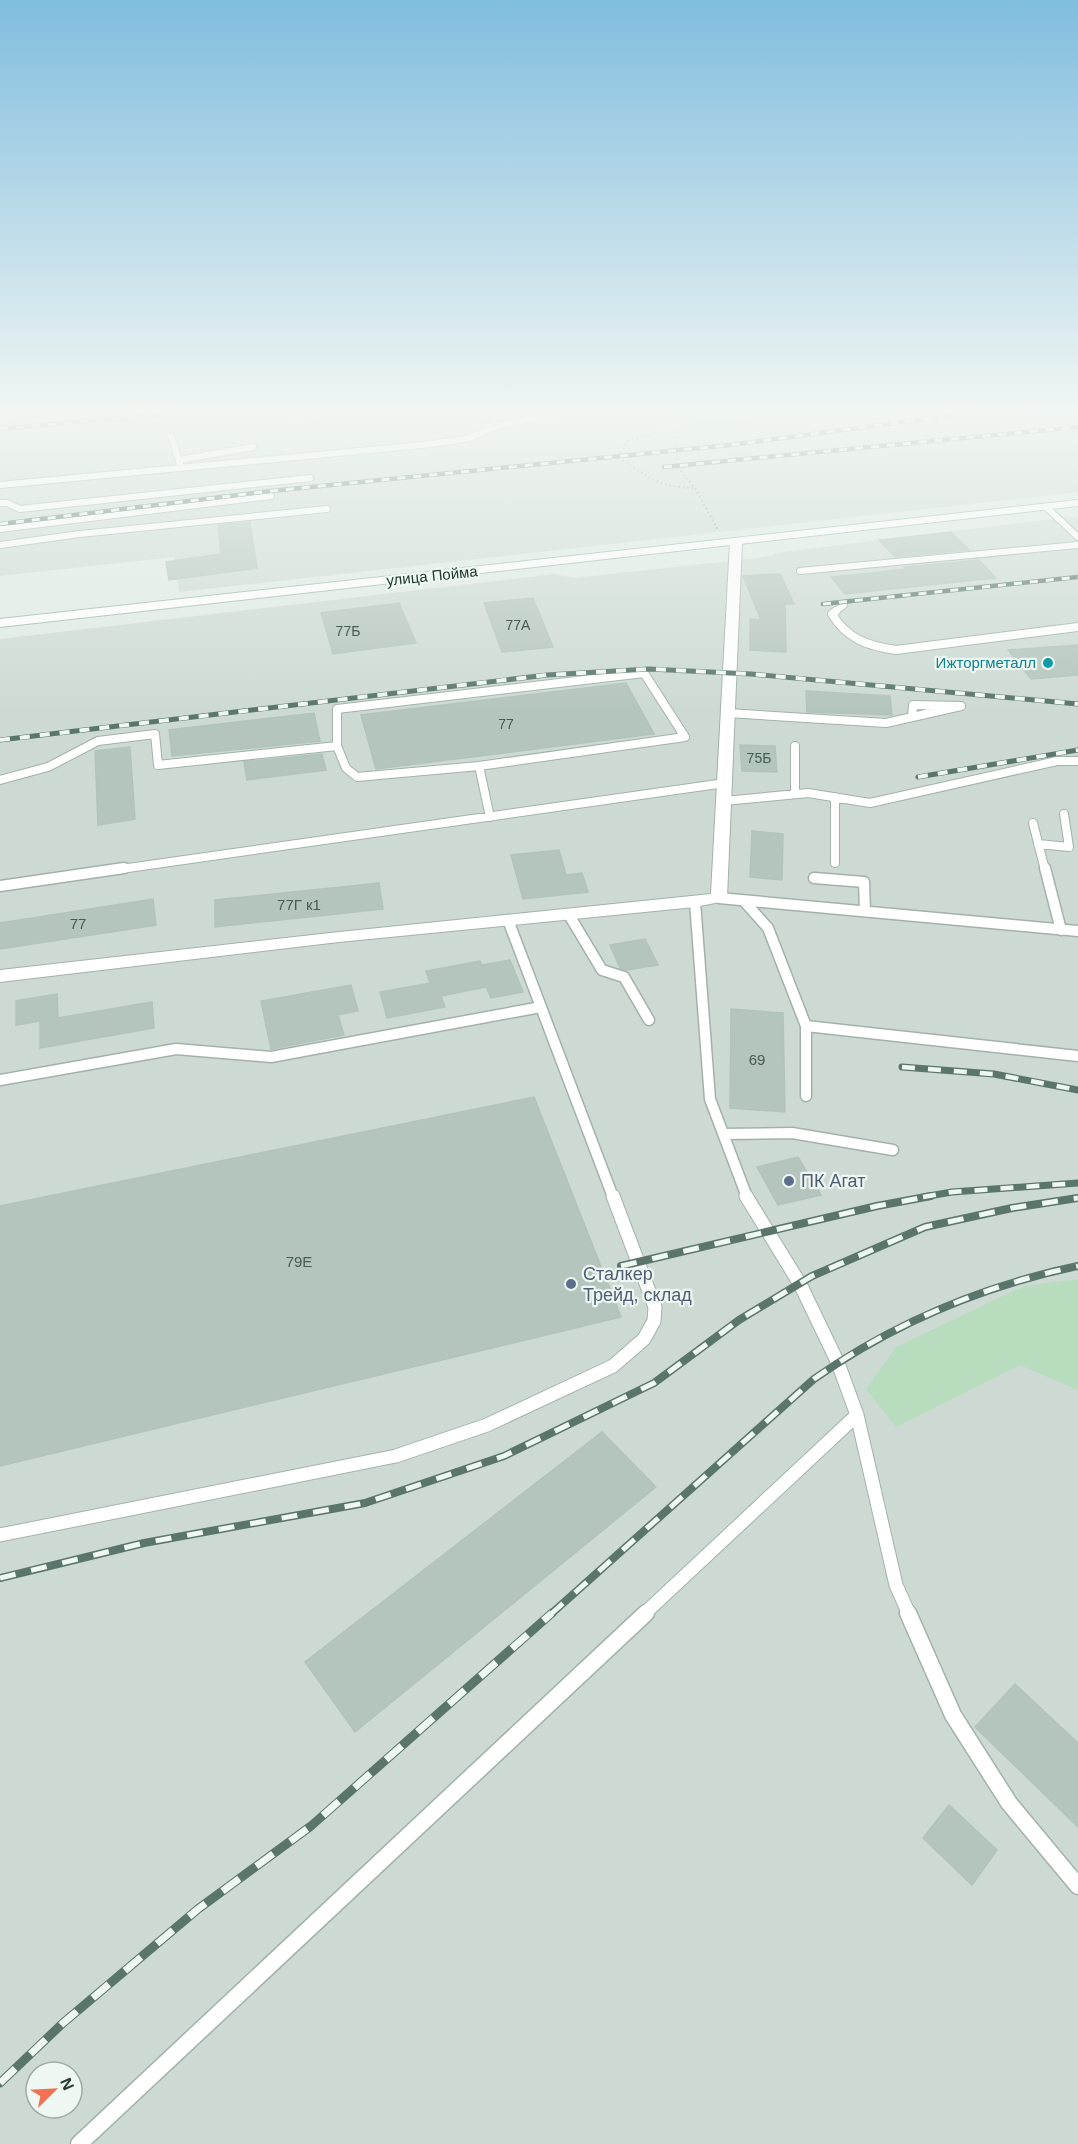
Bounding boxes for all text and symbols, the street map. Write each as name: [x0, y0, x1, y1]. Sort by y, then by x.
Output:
street label: улица Пойма: [386, 562, 479, 589]
house number: 77А: [506, 617, 531, 633]
house number: 77Б: [336, 623, 360, 639]
place label: Ижторгметалл: [936, 654, 1036, 671]
marker: Ижторгметалл: [1041, 656, 1055, 670]
house number: 77: [498, 716, 514, 732]
house number: 75Б: [747, 750, 771, 766]
house number: 77Г к1: [277, 896, 321, 913]
house number: 77: [70, 915, 86, 932]
house number: 69: [749, 1051, 765, 1068]
place label: ПК Агат: [801, 1171, 865, 1191]
marker: ПК Агат: [782, 1174, 796, 1188]
house number: 79Е: [286, 1253, 312, 1270]
place label: Сталкер Трейд, склад: [583, 1264, 692, 1305]
marker: Сталкер Трейд, склад: [564, 1277, 578, 1291]
north arrow: [24, 2060, 84, 2120]
text: N: [57, 2075, 77, 2093]

